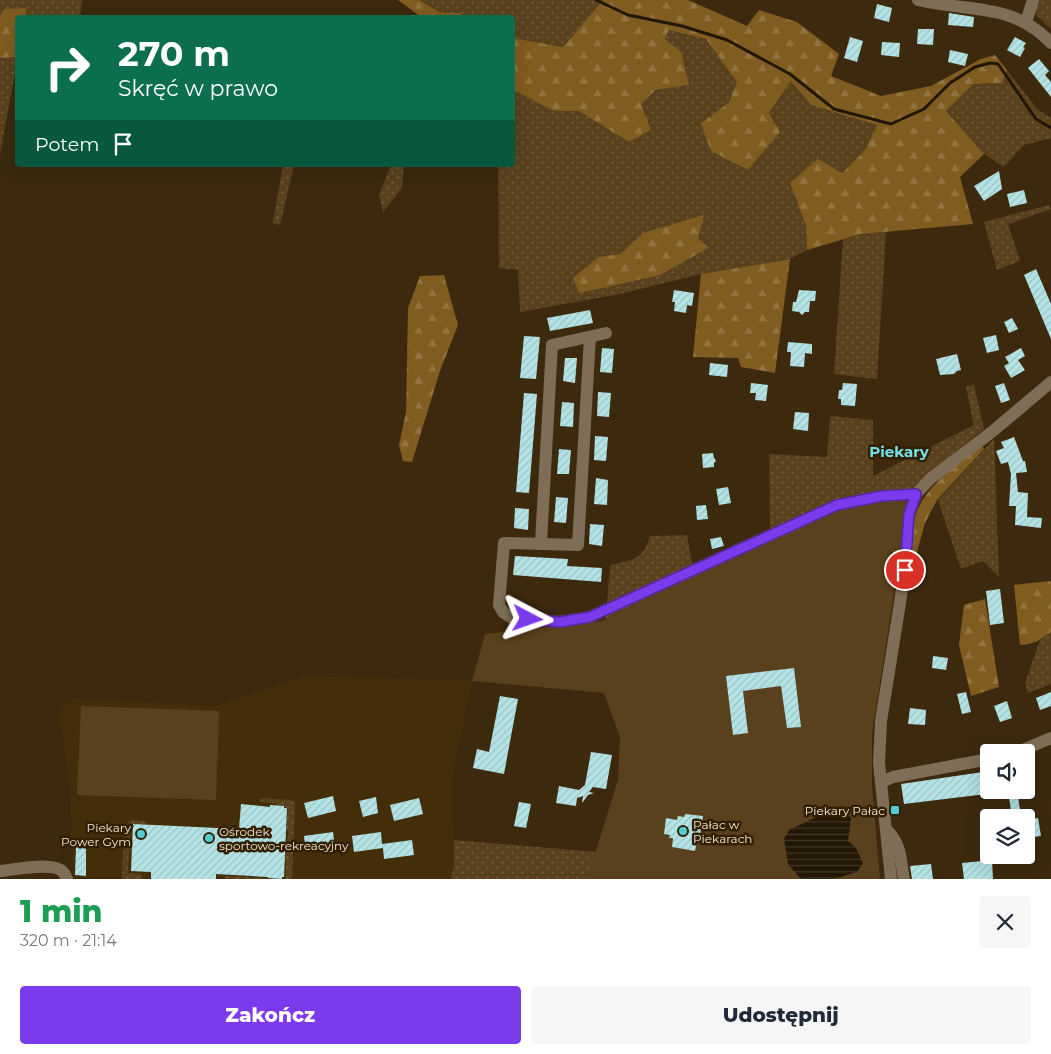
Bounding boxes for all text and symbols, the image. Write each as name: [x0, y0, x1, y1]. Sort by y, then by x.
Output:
text: 270 m: [118, 32, 230, 75]
icon: right: [35, 35, 100, 100]
text: Skręć w prawo: [118, 75, 278, 102]
icon: arrive: [109, 130, 137, 158]
text: Potem: [35, 133, 99, 156]
district label: Piekary: [869, 442, 930, 461]
pin: [884, 549, 926, 591]
icon: arrive: [891, 556, 919, 584]
position arrow: [501, 592, 553, 644]
map controls: [980, 744, 1035, 864]
button: sound: [980, 744, 1035, 799]
place label: Piekary Pałac: [805, 803, 885, 818]
marker: Piekary Pałac: [889, 804, 901, 816]
button: layers: [980, 809, 1035, 864]
place label: Pałac w Piekarach: [693, 817, 752, 846]
place label: Piekary Power Gym: [61, 820, 131, 849]
place label: Ośrodek sportowo-rekreacyjny: [219, 824, 349, 853]
marker: Pałac w Piekarach: [677, 825, 689, 837]
marker: Piekary Power Gym: [135, 828, 147, 840]
marker: Ośrodek sportowo-rekreacyjny: [203, 832, 215, 844]
text: 1 min: [20, 893, 103, 930]
button: close: [979, 896, 1031, 948]
text: 320 m · 21:14: [20, 931, 117, 950]
button: Zakończ: [20, 986, 521, 1044]
button: Udostępnij: [531, 986, 1031, 1044]

